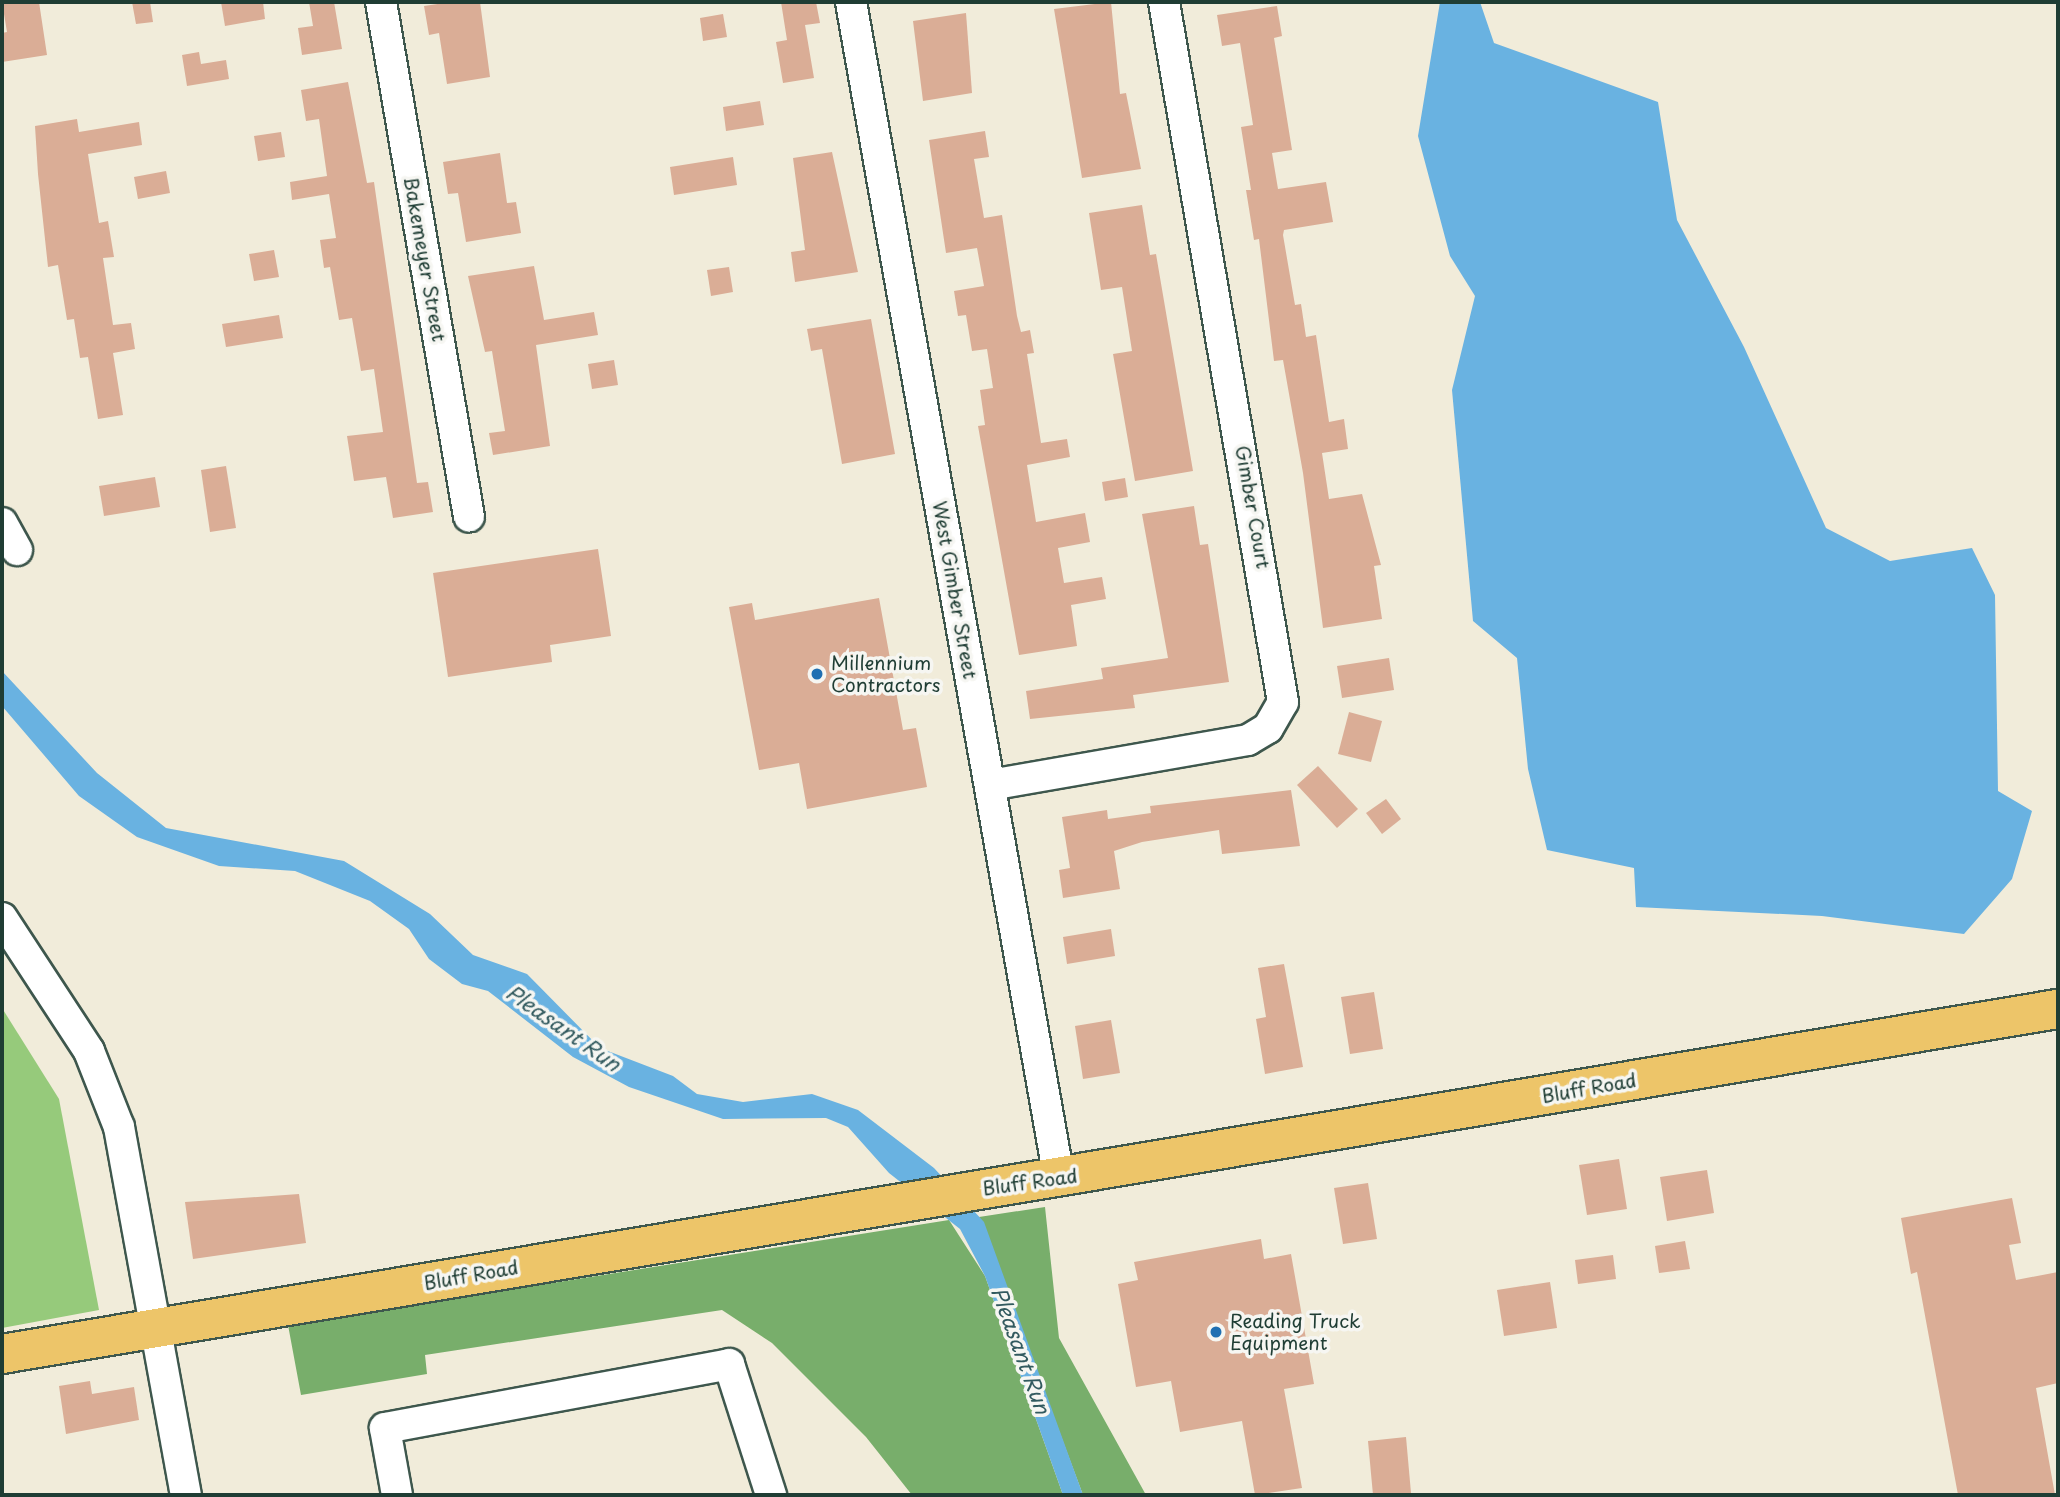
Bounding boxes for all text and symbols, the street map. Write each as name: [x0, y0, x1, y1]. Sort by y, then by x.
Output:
street label: Bakemeyer Street: [399, 175, 451, 343]
street label: Gimber Court: [1231, 443, 1275, 571]
street label: West Gimber Street: [928, 499, 982, 681]
place label: Millennium Contractors: [831, 652, 940, 696]
marker: Millennium Contractors: [809, 666, 825, 682]
water label: Pleasant Run: [502, 978, 626, 1076]
street label: Bluff Road: [1540, 1068, 1638, 1108]
street label: Bluff Road: [981, 1164, 1079, 1200]
street label: Bluff Road: [422, 1255, 520, 1295]
water label: Pleasant Run: [987, 1283, 1057, 1417]
place label: Reading Truck Equipment: [1230, 1310, 1360, 1354]
marker: Reading Truck Equipment: [1208, 1324, 1224, 1340]

